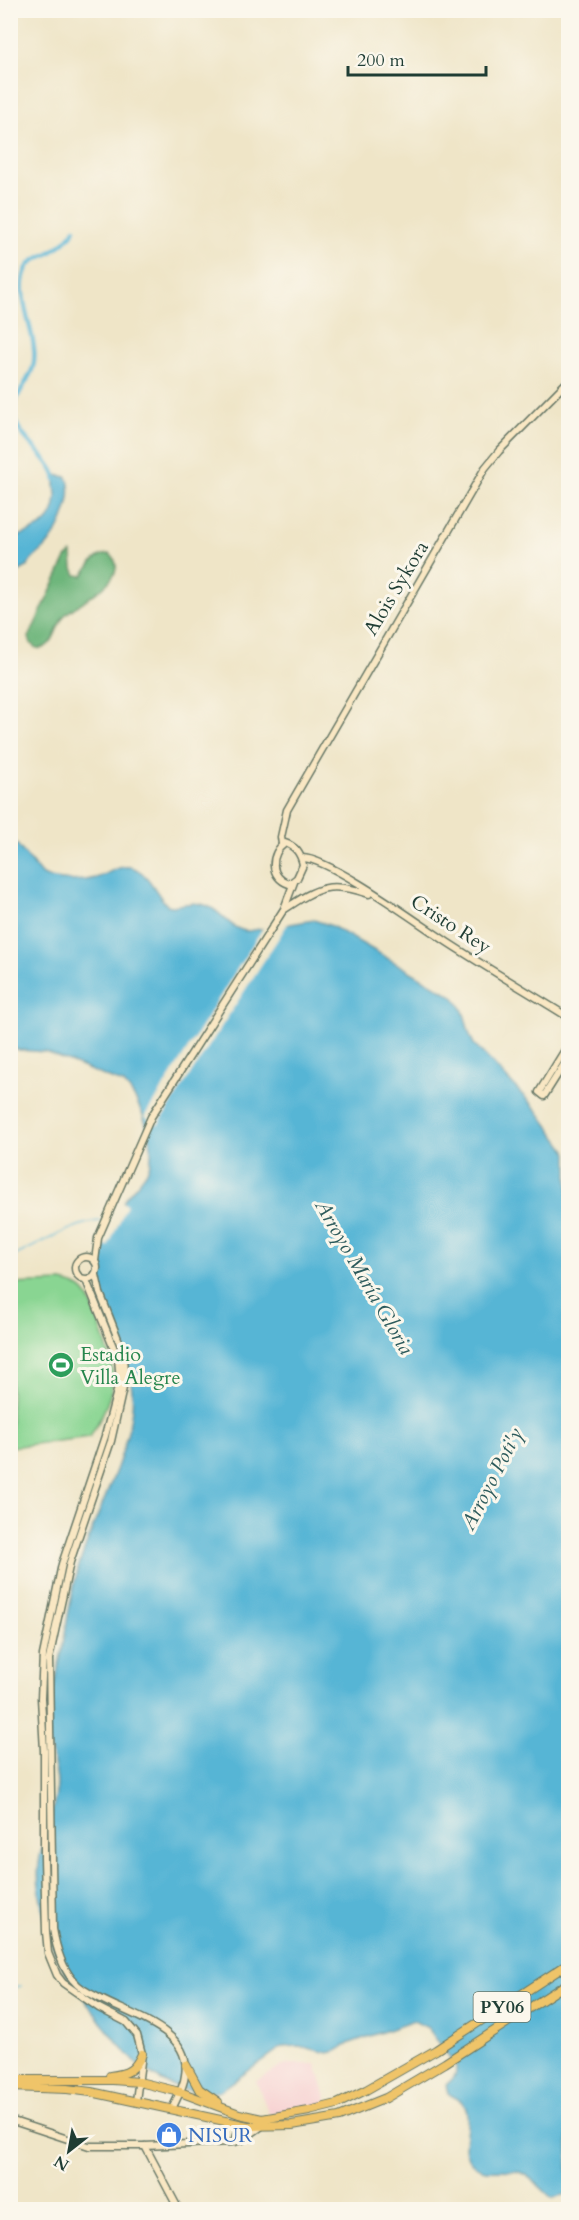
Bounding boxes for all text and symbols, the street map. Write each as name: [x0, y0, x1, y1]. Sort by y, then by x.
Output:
scale bar: [348, 39, 486, 77]
text: 200 m: [357, 48, 405, 73]
street label: Alois Sykora: [357, 535, 435, 640]
street label: Cristo Rey: [406, 888, 497, 960]
water label: Arroyo María Gloria: [307, 1193, 420, 1360]
place label: Estadio Villa Alegre: [80, 1341, 181, 1391]
sports icon: Estadio Villa Alegre: [46, 1350, 76, 1380]
water label: Arroyo Poti'y: [453, 1423, 530, 1536]
road number: PY06: [474, 1992, 530, 2022]
shop icon: NISUR: [154, 2120, 184, 2150]
north arrow: [39, 2121, 99, 2181]
place label: NISUR: [188, 2122, 252, 2149]
text: N: [50, 2150, 73, 2176]

